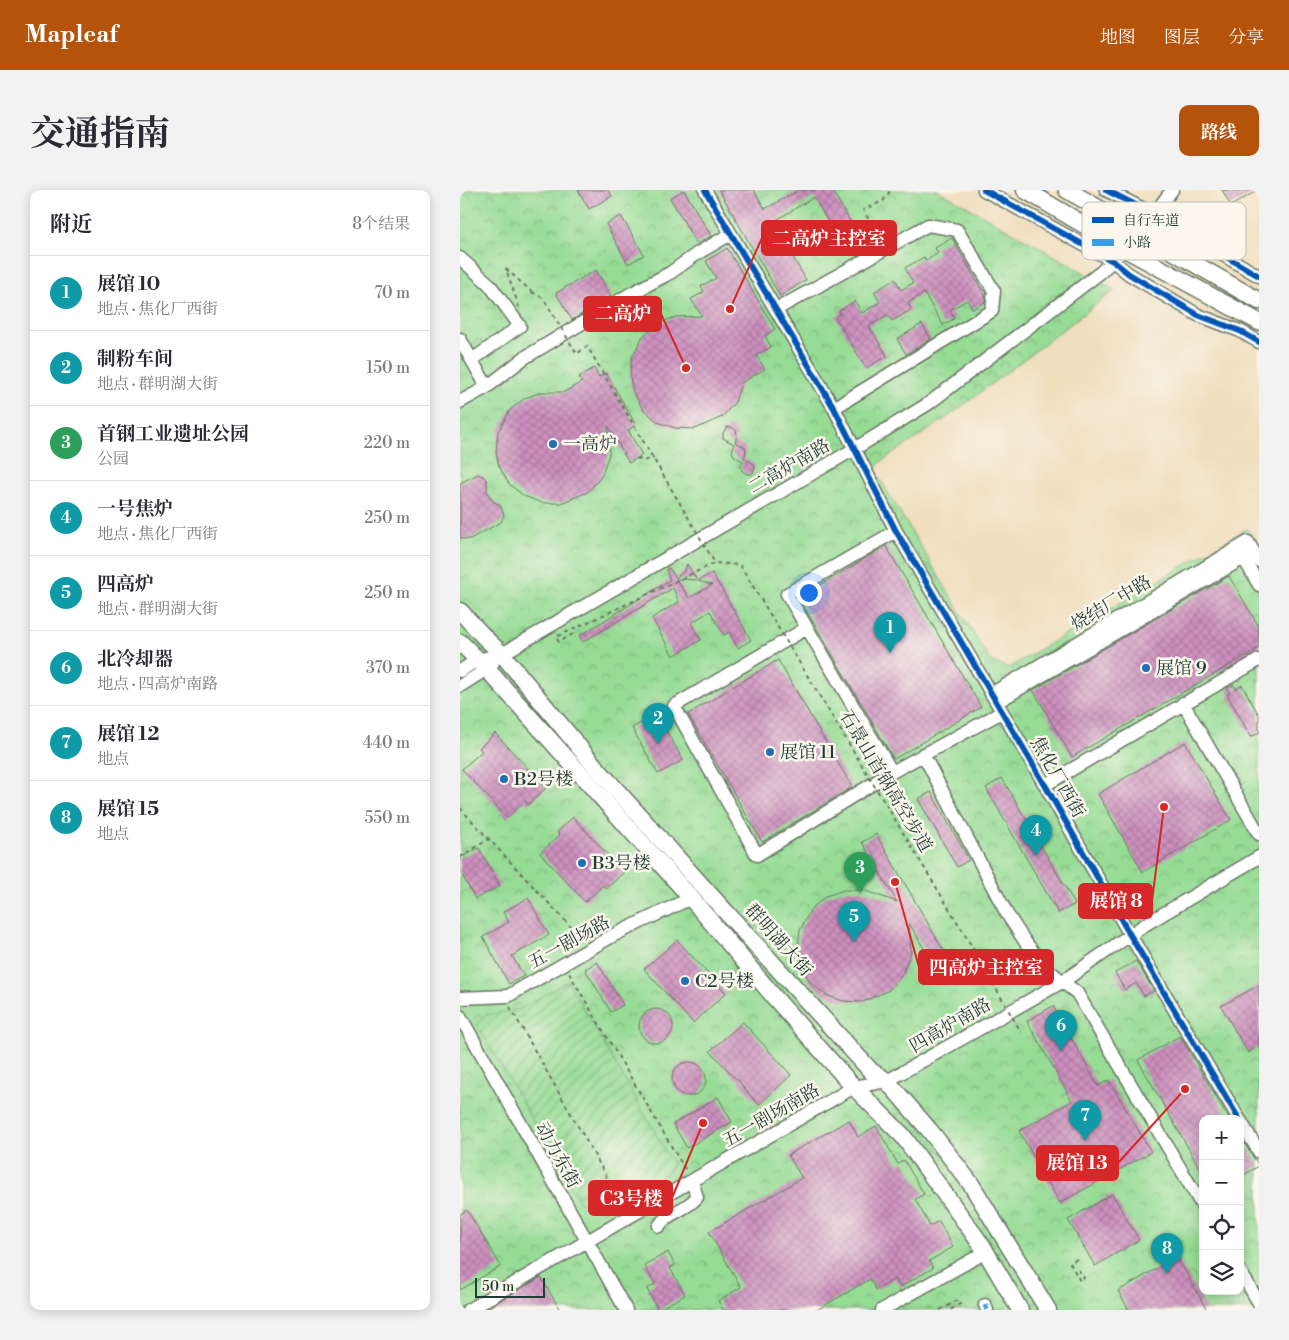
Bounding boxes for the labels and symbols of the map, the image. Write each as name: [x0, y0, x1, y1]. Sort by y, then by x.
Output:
legend: [1082, 202, 1246, 260]
text: 自行车道: [1123, 212, 1179, 230]
callout: 二高炉主控室: [762, 221, 896, 255]
text: 二高炉主控室: [772, 227, 886, 251]
text: 小路: [1123, 234, 1151, 252]
callout: 二高炉: [584, 297, 661, 331]
text: 二高炉: [594, 302, 652, 326]
place label: 一高炉: [563, 433, 617, 456]
street label: 二高炉南路: [745, 434, 834, 499]
marker: 一高炉: [547, 438, 559, 450]
street label: 烧结厂中路: [1067, 570, 1156, 636]
your location: [796, 580, 822, 606]
pin: 1: [874, 612, 906, 653]
place label: 展馆 9: [1156, 657, 1207, 680]
marker: 展馆 9: [1140, 662, 1152, 674]
pin: 2: [642, 703, 674, 744]
street label: 石景山首钢高空步道: [834, 706, 937, 857]
street label: 焦化厂西街: [1025, 733, 1090, 822]
place label: 展馆 11: [780, 741, 836, 764]
marker: 展馆 11: [764, 746, 776, 758]
place label: B2号楼: [513, 768, 573, 791]
marker: B2号楼: [498, 773, 510, 785]
pin: 4: [1020, 815, 1052, 856]
place label: B3号楼: [591, 852, 651, 875]
pin: 3: [844, 852, 876, 893]
marker: B3号楼: [576, 857, 588, 869]
callout: 展馆 8: [1079, 884, 1152, 918]
text: 展馆 8: [1089, 889, 1143, 913]
street label: 群明湖大街: [740, 899, 817, 981]
pin: 5: [838, 901, 870, 942]
street label: 五一剧场路: [524, 911, 614, 974]
callout: 四高炉主控室: [919, 950, 1053, 984]
text: 四高炉主控室: [929, 956, 1043, 980]
place label: C2号楼: [695, 970, 754, 993]
marker: C2号楼: [679, 975, 691, 987]
street label: 四高炉南路: [906, 993, 995, 1058]
pin: 6: [1045, 1010, 1077, 1051]
street label: 五一剧场南路: [719, 1078, 824, 1152]
pin: 7: [1069, 1100, 1101, 1141]
street label: 动力东街: [530, 1118, 585, 1192]
callout: 展馆 13: [1037, 1146, 1118, 1180]
text: 展馆 13: [1046, 1151, 1108, 1175]
callout: C3号楼: [589, 1181, 672, 1215]
text: C3号楼: [600, 1187, 662, 1211]
pin: 8: [1151, 1233, 1183, 1274]
scale bar: [475, 1275, 545, 1298]

